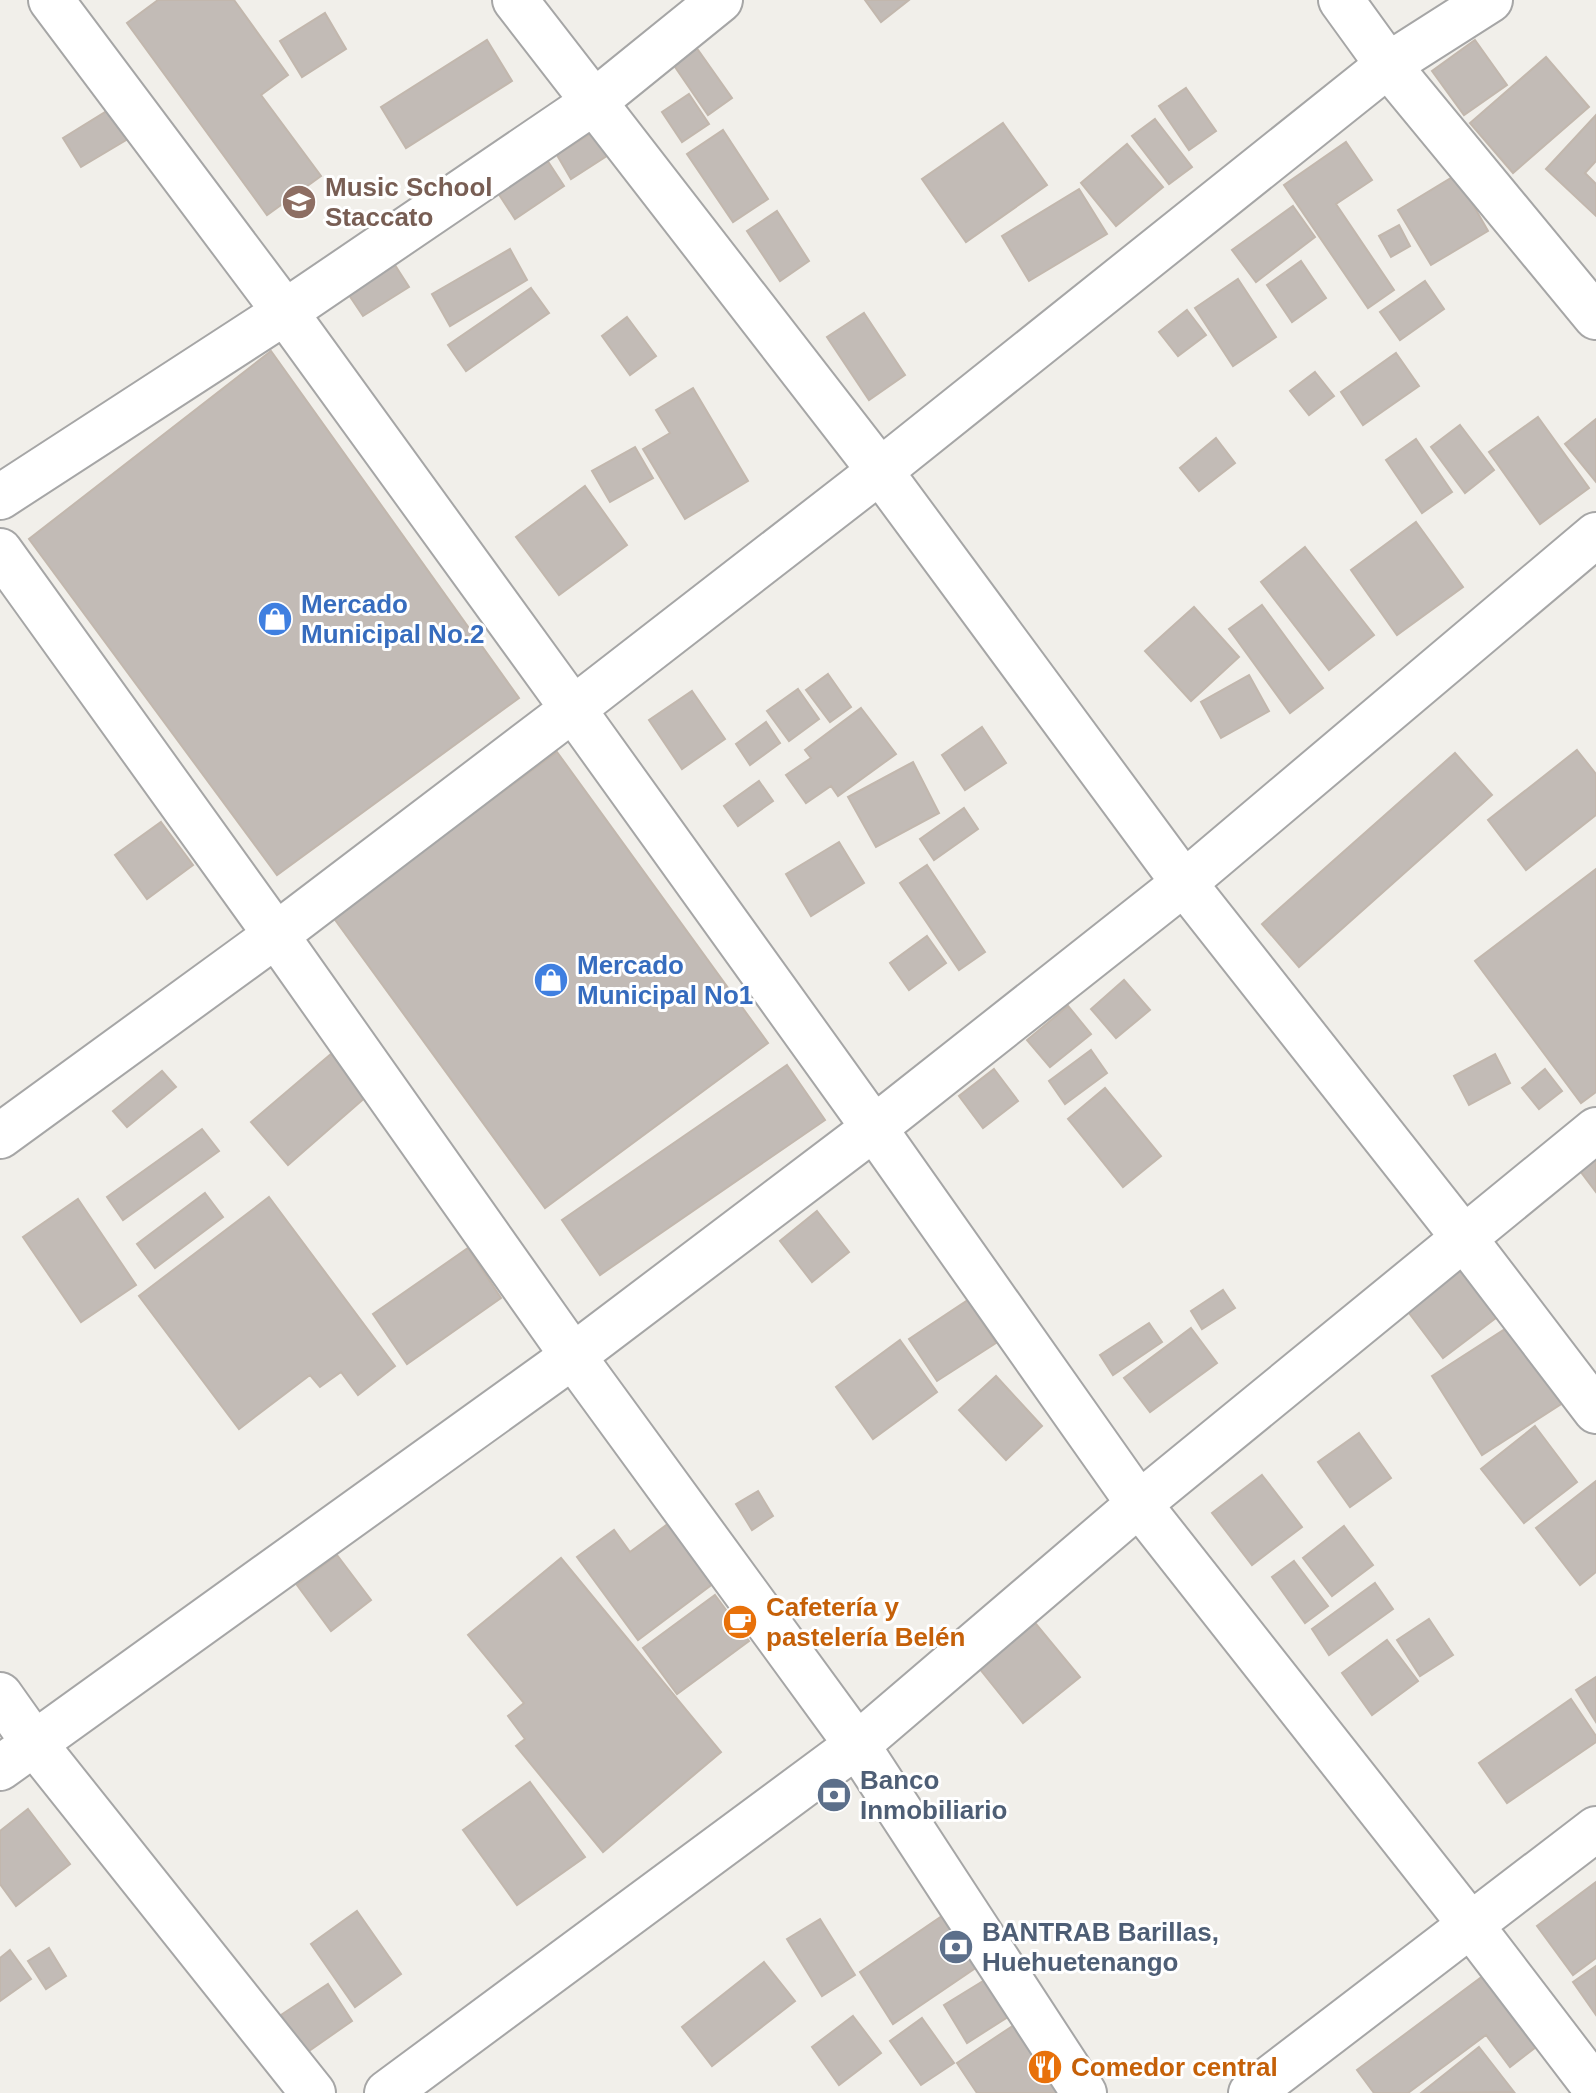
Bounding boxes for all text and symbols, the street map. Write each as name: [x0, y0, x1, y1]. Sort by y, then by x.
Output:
place label: Music School Staccato: [325, 172, 493, 232]
school or university icon: Music School Staccato: [280, 183, 318, 221]
place label: Mercado Municipal No.2: [301, 589, 484, 649]
shop icon: Mercado Municipal No.2: [256, 600, 294, 638]
place label: Mercado Municipal No1: [577, 950, 753, 1010]
shop icon: Mercado Municipal No1: [532, 961, 570, 999]
place label: Cafetería y pastelería Belén: [766, 1592, 965, 1652]
cafe icon: Cafetería y pastelería Belén: [721, 1603, 759, 1641]
place label: Banco Inmobiliario: [860, 1765, 1007, 1825]
bank icon: Banco Inmobiliario: [815, 1776, 853, 1814]
place label: BANTRAB Barillas, Huehuetenango: [982, 1917, 1219, 1977]
bank icon: BANTRAB Barillas, Huehuetenango: [937, 1928, 975, 1966]
restaurant icon: Comedor central: [1026, 2048, 1064, 2086]
place label: Comedor central: [1071, 2052, 1278, 2082]

